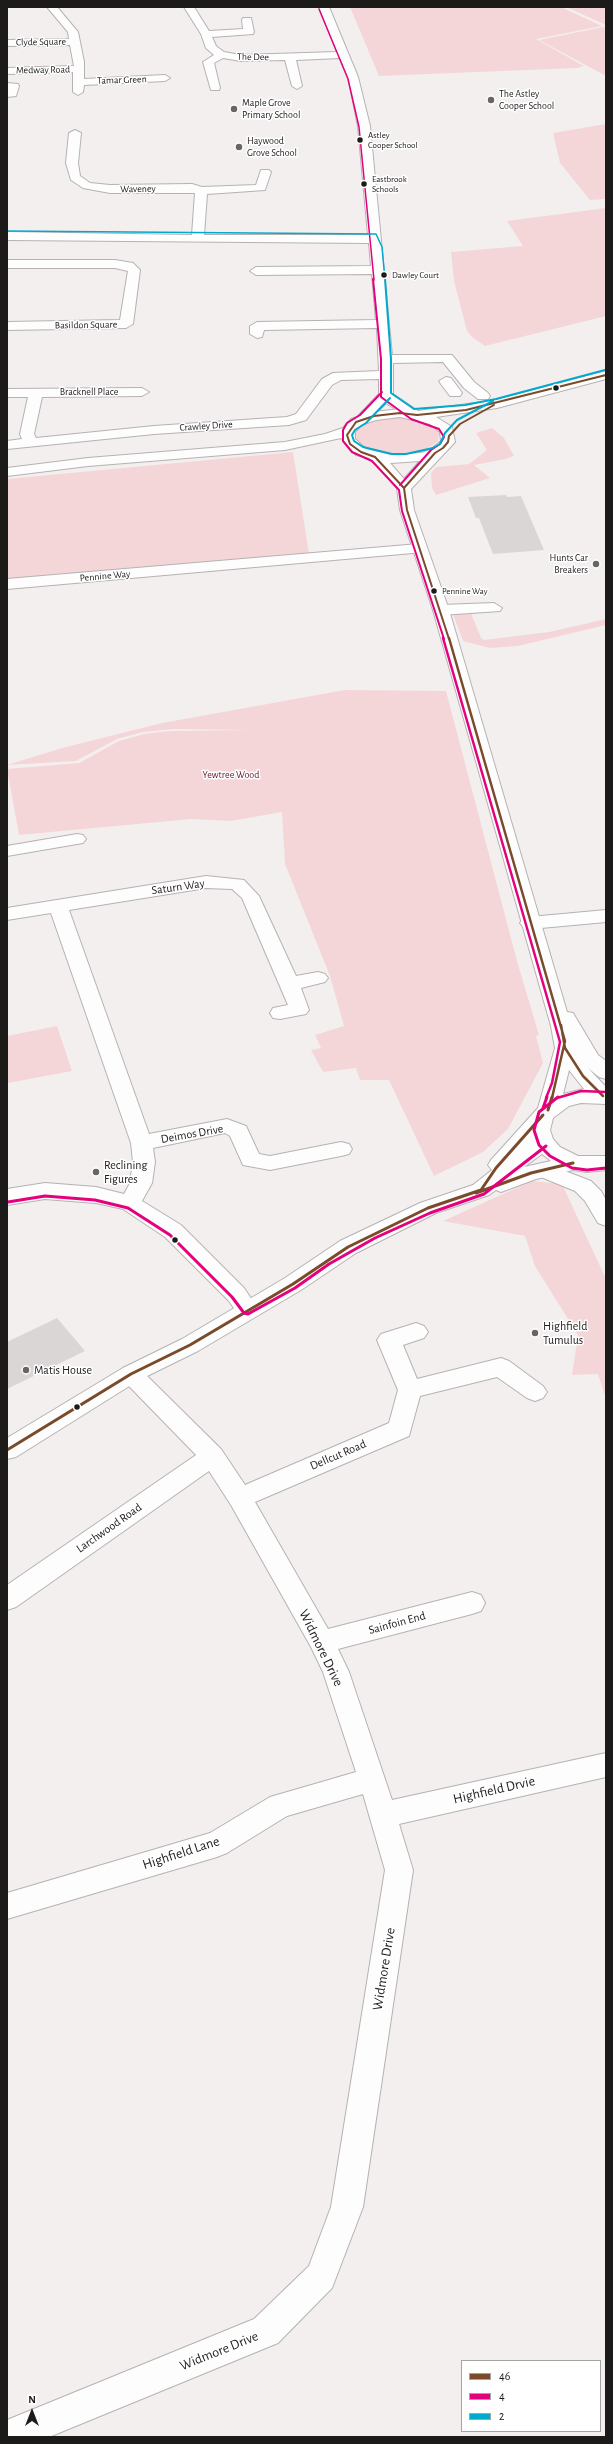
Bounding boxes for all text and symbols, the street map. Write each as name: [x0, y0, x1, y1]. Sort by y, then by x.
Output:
street label: Clyde Square: [16, 36, 66, 48]
street label: The Dee: [237, 51, 269, 63]
street label: Medway Road: [16, 64, 70, 76]
street label: Tamar Green: [97, 73, 147, 87]
place label: The Astley Cooper School: [499, 88, 554, 112]
marker: The Astley Cooper School: [486, 95, 496, 105]
place label: Maple Grove Primary School: [242, 97, 300, 120]
marker: Maple Grove Primary School: [229, 104, 239, 114]
place label: Astley Cooper School: [368, 130, 418, 151]
place label: Haywood Grove School: [247, 135, 297, 158]
marker: Astley Cooper School: [355, 135, 365, 145]
marker: Haywood Grove School: [234, 142, 244, 152]
place label: Eastbrook Schools: [372, 174, 407, 195]
marker: Eastbrook Schools: [359, 179, 369, 189]
street label: Waveney: [120, 183, 156, 195]
marker: Dawley Court: [379, 270, 389, 280]
place label: Dawley Court: [392, 270, 439, 280]
street label: Basildon Square: [55, 318, 117, 332]
unlabelled marker: [551, 383, 561, 393]
street label: Bracknell Place: [60, 386, 118, 398]
street label: Crawley Drive: [179, 418, 233, 434]
place label: Hunts Car Breakers: [550, 552, 588, 576]
marker: Hunts Car Breakers: [591, 559, 601, 569]
street label: Pennine Way: [79, 568, 131, 584]
marker: Pennine Way: [429, 586, 439, 596]
place label: Pennine Way: [442, 586, 488, 596]
park label: Yewtree Wood: [203, 769, 259, 781]
street label: Saturn Way: [151, 876, 205, 898]
street label: Deimos Drive: [160, 1121, 224, 1147]
place label: Reclining Figures: [104, 1158, 147, 1186]
marker: Reclining Figures: [91, 1167, 101, 1177]
unlabelled marker: [170, 1235, 180, 1245]
place label: Highfield Tumulus: [543, 1319, 587, 1347]
marker: Highfield Tumulus: [530, 1328, 540, 1338]
place label: Matis House: [34, 1363, 92, 1377]
marker: Matis House: [21, 1365, 31, 1375]
unlabelled marker: [72, 1402, 82, 1412]
street label: Dellcut Road: [308, 1437, 368, 1473]
street label: Larchwood Road: [73, 1500, 145, 1556]
street label: Widmore Drive: [295, 1607, 347, 1689]
street label: Sainfoin End: [367, 1608, 427, 1638]
street label: Highfield Drvie: [451, 1772, 537, 1808]
street label: Highfield Lane: [140, 1833, 222, 1873]
street label: Widmore Drive: [369, 1926, 399, 2012]
street label: Widmore Drive: [177, 2328, 261, 2374]
legend: [461, 2360, 601, 2432]
text: 46: [499, 2370, 510, 2382]
text: 4: [499, 2390, 505, 2402]
north arrow: [12, 2392, 52, 2432]
text: N: [28, 2394, 36, 2405]
text: 2: [499, 2410, 504, 2422]

